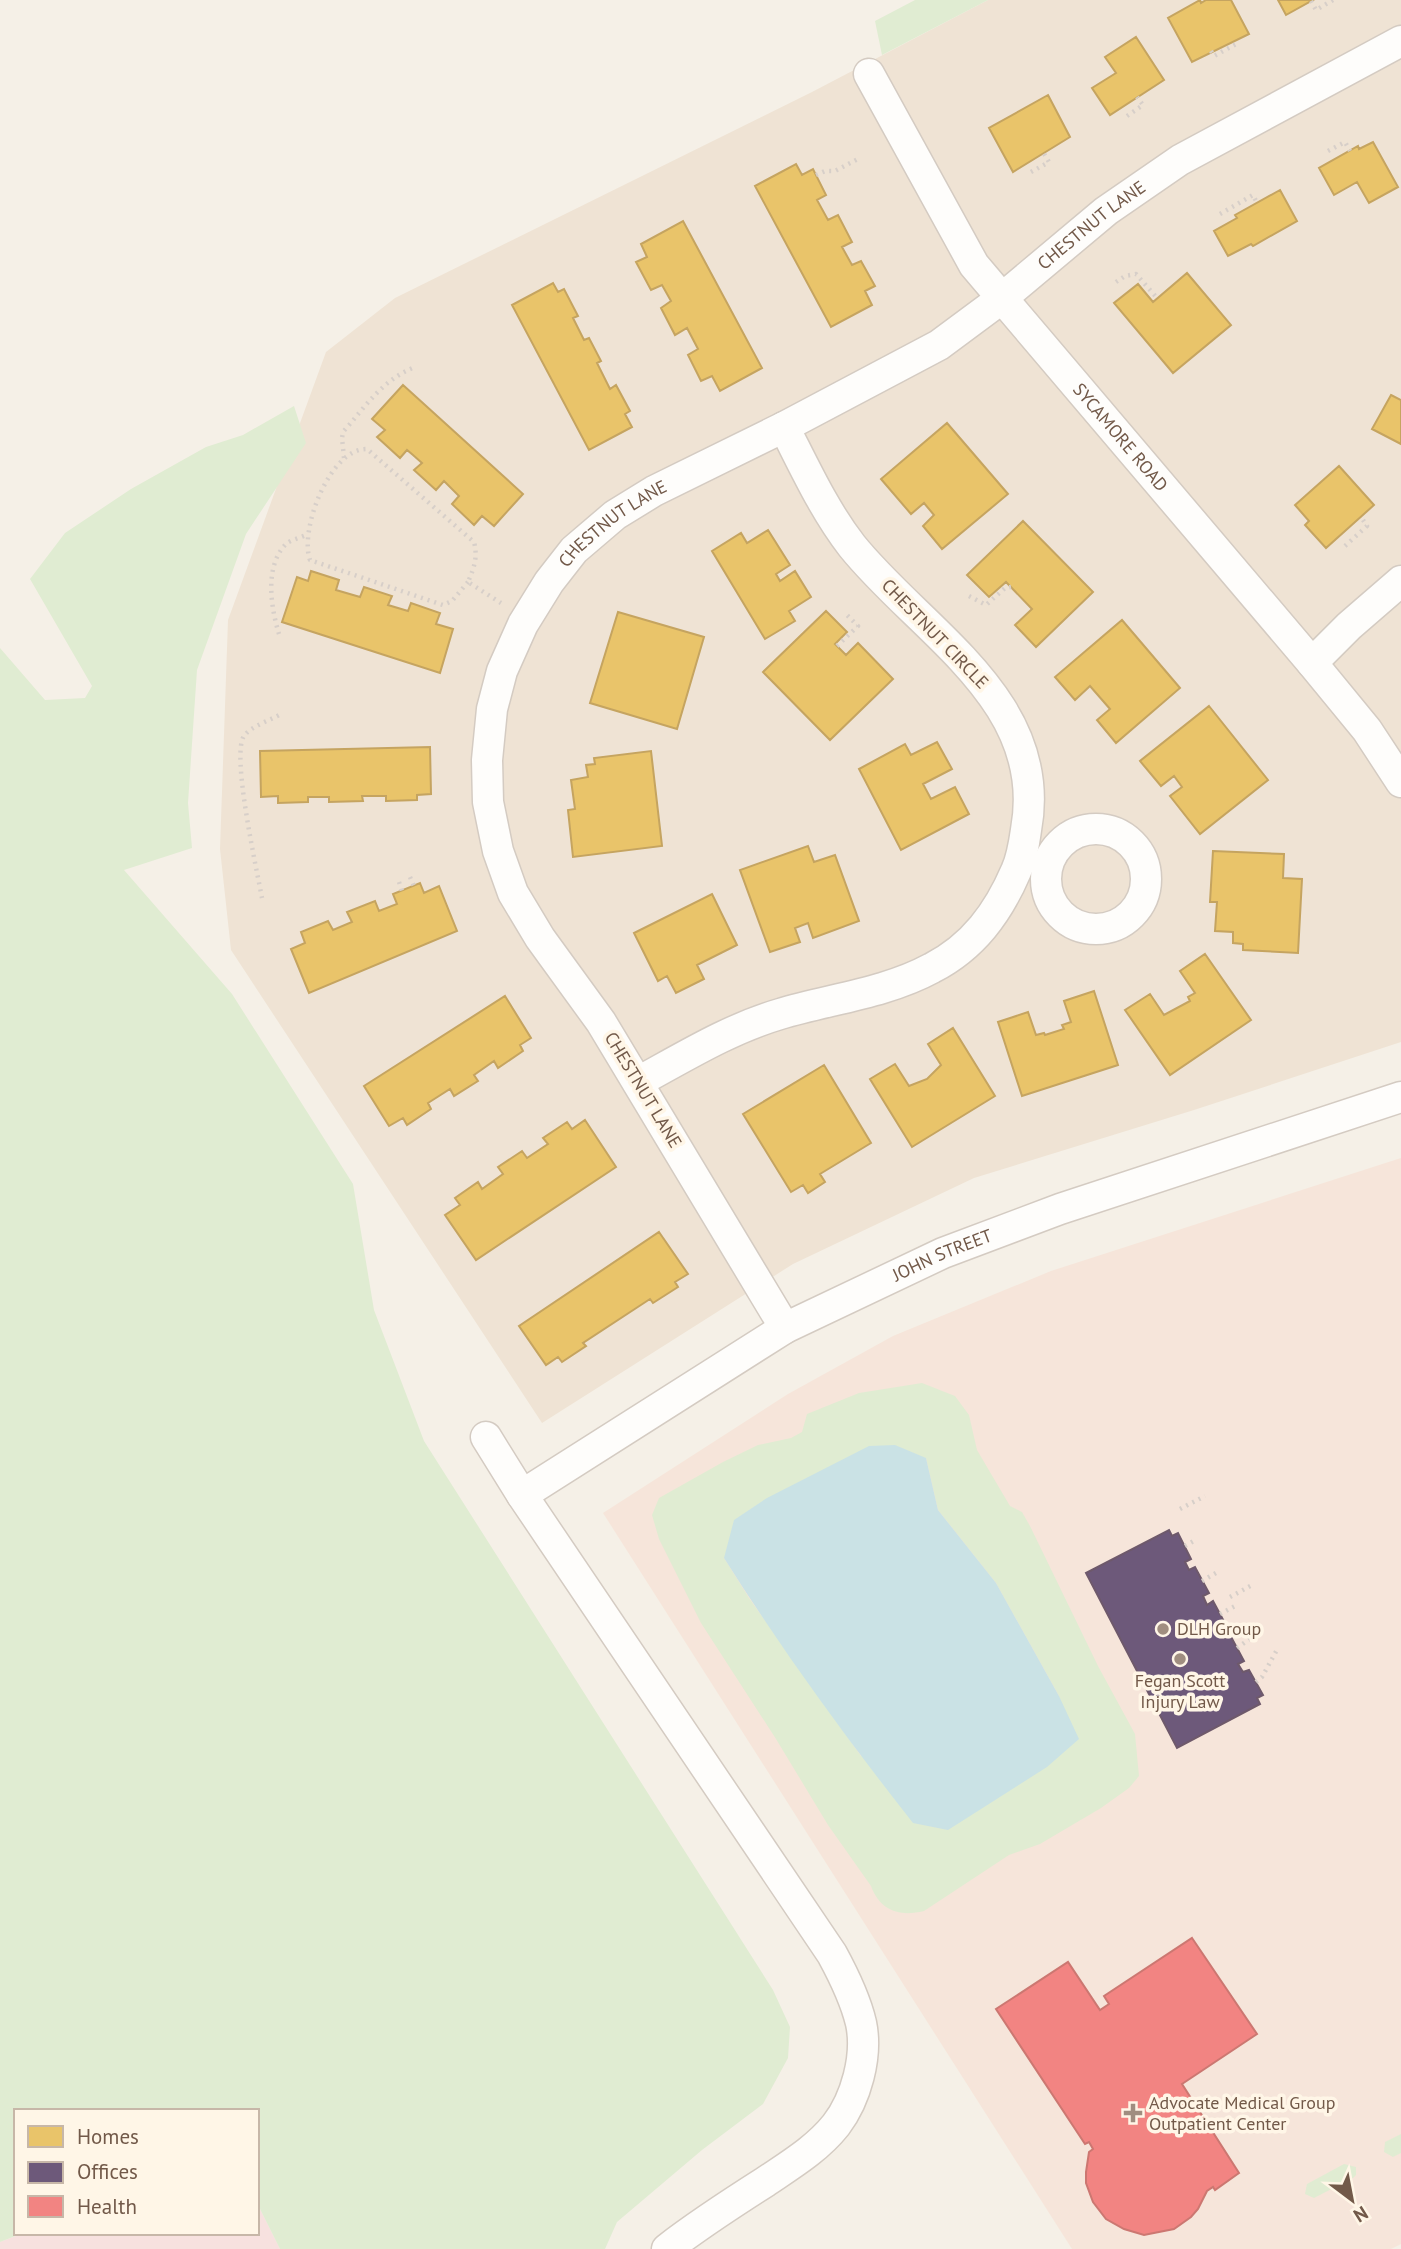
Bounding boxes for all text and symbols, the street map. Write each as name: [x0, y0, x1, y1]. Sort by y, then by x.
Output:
street label: CHESTNUT LANE: [1033, 175, 1150, 275]
street label: SYCAMORE ROAD: [1068, 378, 1173, 496]
street label: CHESTNUT LANE: [553, 475, 670, 571]
street label: CHESTNUT CIRCLE: [877, 574, 994, 693]
street label: CHESTNUT LANE: [600, 1028, 687, 1152]
street label: JOHN STREET: [888, 1224, 995, 1287]
place label: DLH Group: [1177, 1617, 1261, 1640]
marker: DLH Group: [1155, 1621, 1171, 1637]
marker: Fegan Scott Injury Law: [1172, 1651, 1188, 1667]
place label: Fegan Scott Injury Law: [1135, 1669, 1225, 1713]
place label: Advocate Medical Group Outpatient Center: [1149, 2091, 1335, 2135]
marker: Advocate Medical Group Outpatient Center: [1123, 2103, 1143, 2123]
legend: [14, 2109, 259, 2235]
text: Homes: [77, 2123, 139, 2150]
text: Offices: [77, 2158, 138, 2185]
north arrow: [1317, 2165, 1387, 2235]
text: Health: [77, 2193, 137, 2220]
text: N: [1349, 2201, 1373, 2228]

